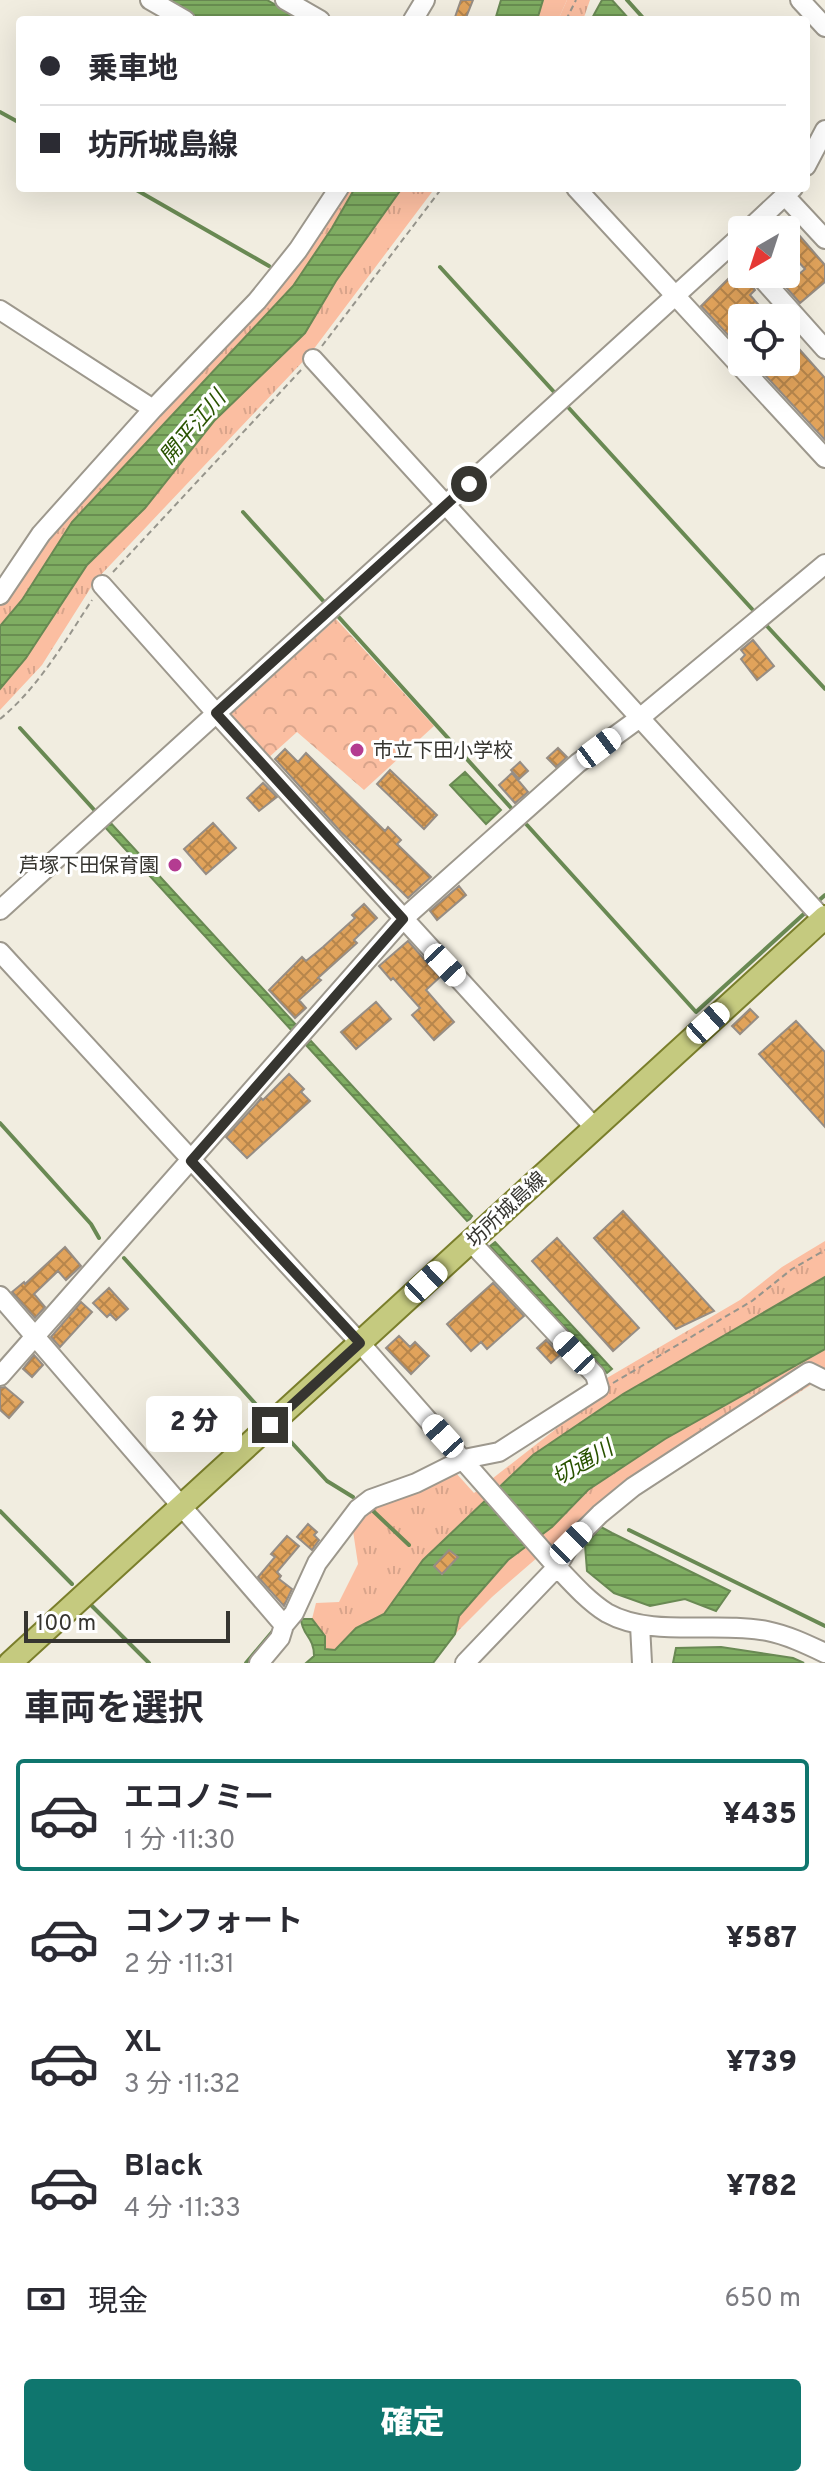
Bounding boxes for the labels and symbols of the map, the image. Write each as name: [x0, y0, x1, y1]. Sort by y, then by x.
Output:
north arrow: [728, 216, 800, 288]
water label: 開平江川: [155, 385, 234, 471]
route start: [451, 466, 487, 502]
car: [573, 724, 625, 772]
place label: 市立下田小学校: [373, 739, 513, 765]
marker: 市立下田小学校: [348, 741, 366, 759]
place label: 芦塚下田保育園: [19, 854, 159, 880]
marker: 芦塚下田保育園: [166, 856, 184, 874]
car: [420, 939, 470, 991]
car: [682, 998, 734, 1048]
street label: 坊所城島線: [462, 1167, 553, 1254]
car: [400, 1257, 452, 1307]
car: [549, 1327, 599, 1379]
callout: 2 分: [146, 1397, 242, 1453]
route end: [252, 1407, 288, 1443]
car: [418, 1410, 468, 1462]
water label: 切通川: [548, 1435, 620, 1492]
car: [546, 1518, 596, 1568]
scale bar: [24, 1607, 230, 1643]

